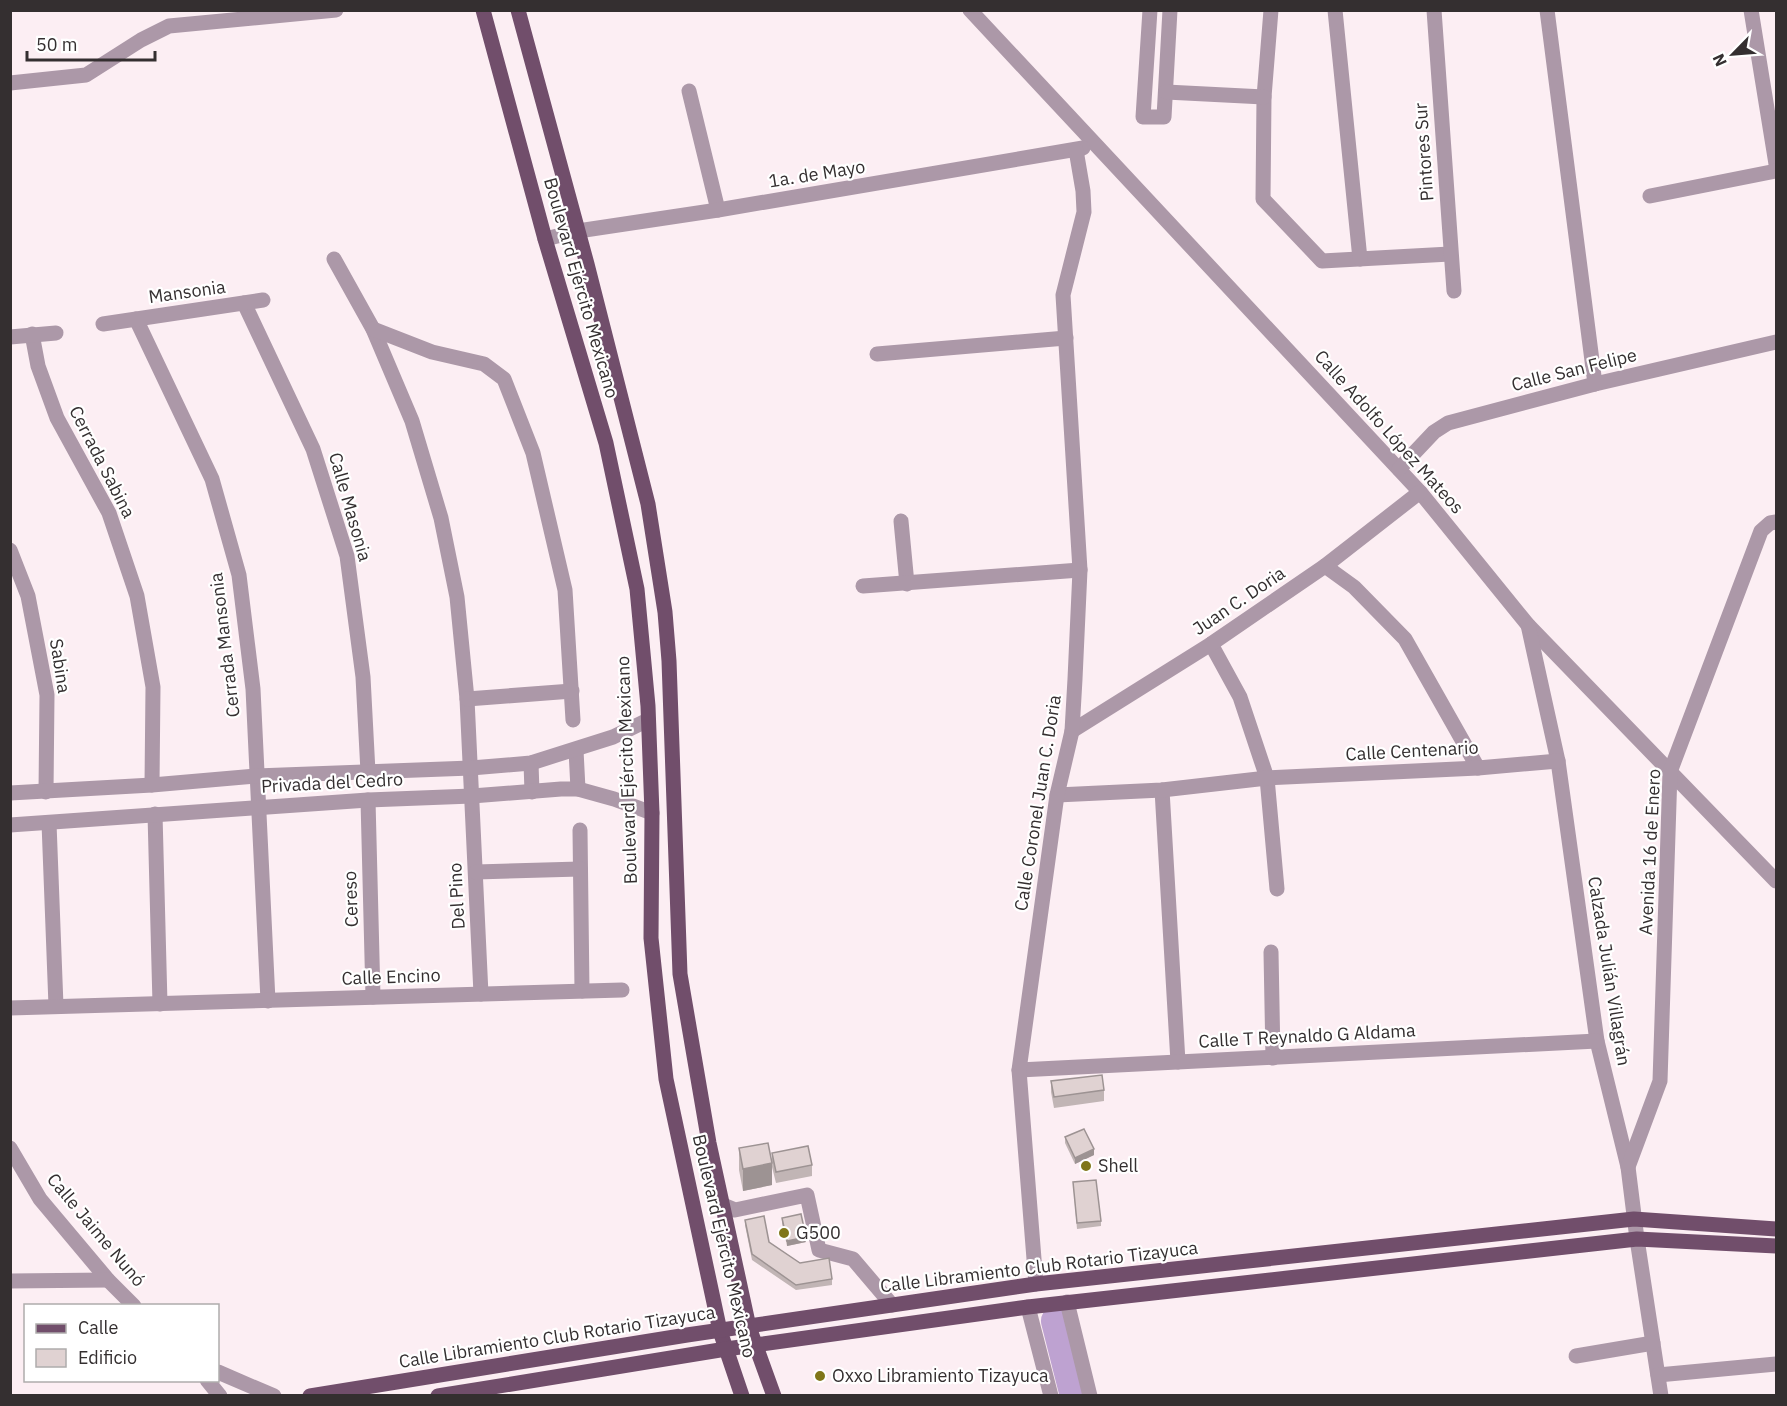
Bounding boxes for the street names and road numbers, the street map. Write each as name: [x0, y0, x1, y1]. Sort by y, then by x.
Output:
street label: Pintores Sur: [1409, 102, 1438, 202]
street label: 1a. de Mayo: [767, 155, 867, 192]
street label: Boulevard Ejército Mexicano: [539, 175, 624, 401]
street label: Mansonia: [147, 275, 227, 308]
street label: Calle San Felipe: [1509, 343, 1639, 396]
street label: Calle Adolfo López Mateos: [1310, 345, 1469, 518]
street label: Cerrada Sabina: [64, 402, 141, 522]
street label: Calle Masonia: [324, 450, 377, 564]
street label: Juan C. Doria: [1188, 561, 1290, 640]
street label: Cerrada Mansonia: [204, 571, 245, 719]
street label: Sabina: [45, 637, 76, 695]
street label: Boulevard Ejército Mexicano: [611, 655, 642, 885]
street label: Calle Coronel Juan C. Doria: [1009, 693, 1066, 913]
street label: Calle Centenario: [1345, 736, 1479, 765]
street label: Privada del Cedro: [260, 767, 403, 798]
street label: Avenida 16 de Enero: [1634, 768, 1665, 936]
street label: Del Pino: [443, 862, 470, 930]
street label: Cereso: [338, 870, 363, 928]
street label: Calzada Julián Villagrán: [1583, 875, 1636, 1067]
street label: Calle Encino: [341, 963, 441, 990]
street label: Calle T Reynaldo G Aldama: [1198, 1018, 1416, 1053]
street label: Boulevard Ejército Mexicano: [688, 1132, 761, 1360]
street label: Calle Jaime Nunó: [42, 1168, 151, 1291]
street label: Calle Libramiento Club Rotario Tizayuca: [879, 1236, 1199, 1297]
street label: Calle Libramiento Club Rotario Tizayuca: [397, 1300, 717, 1373]

